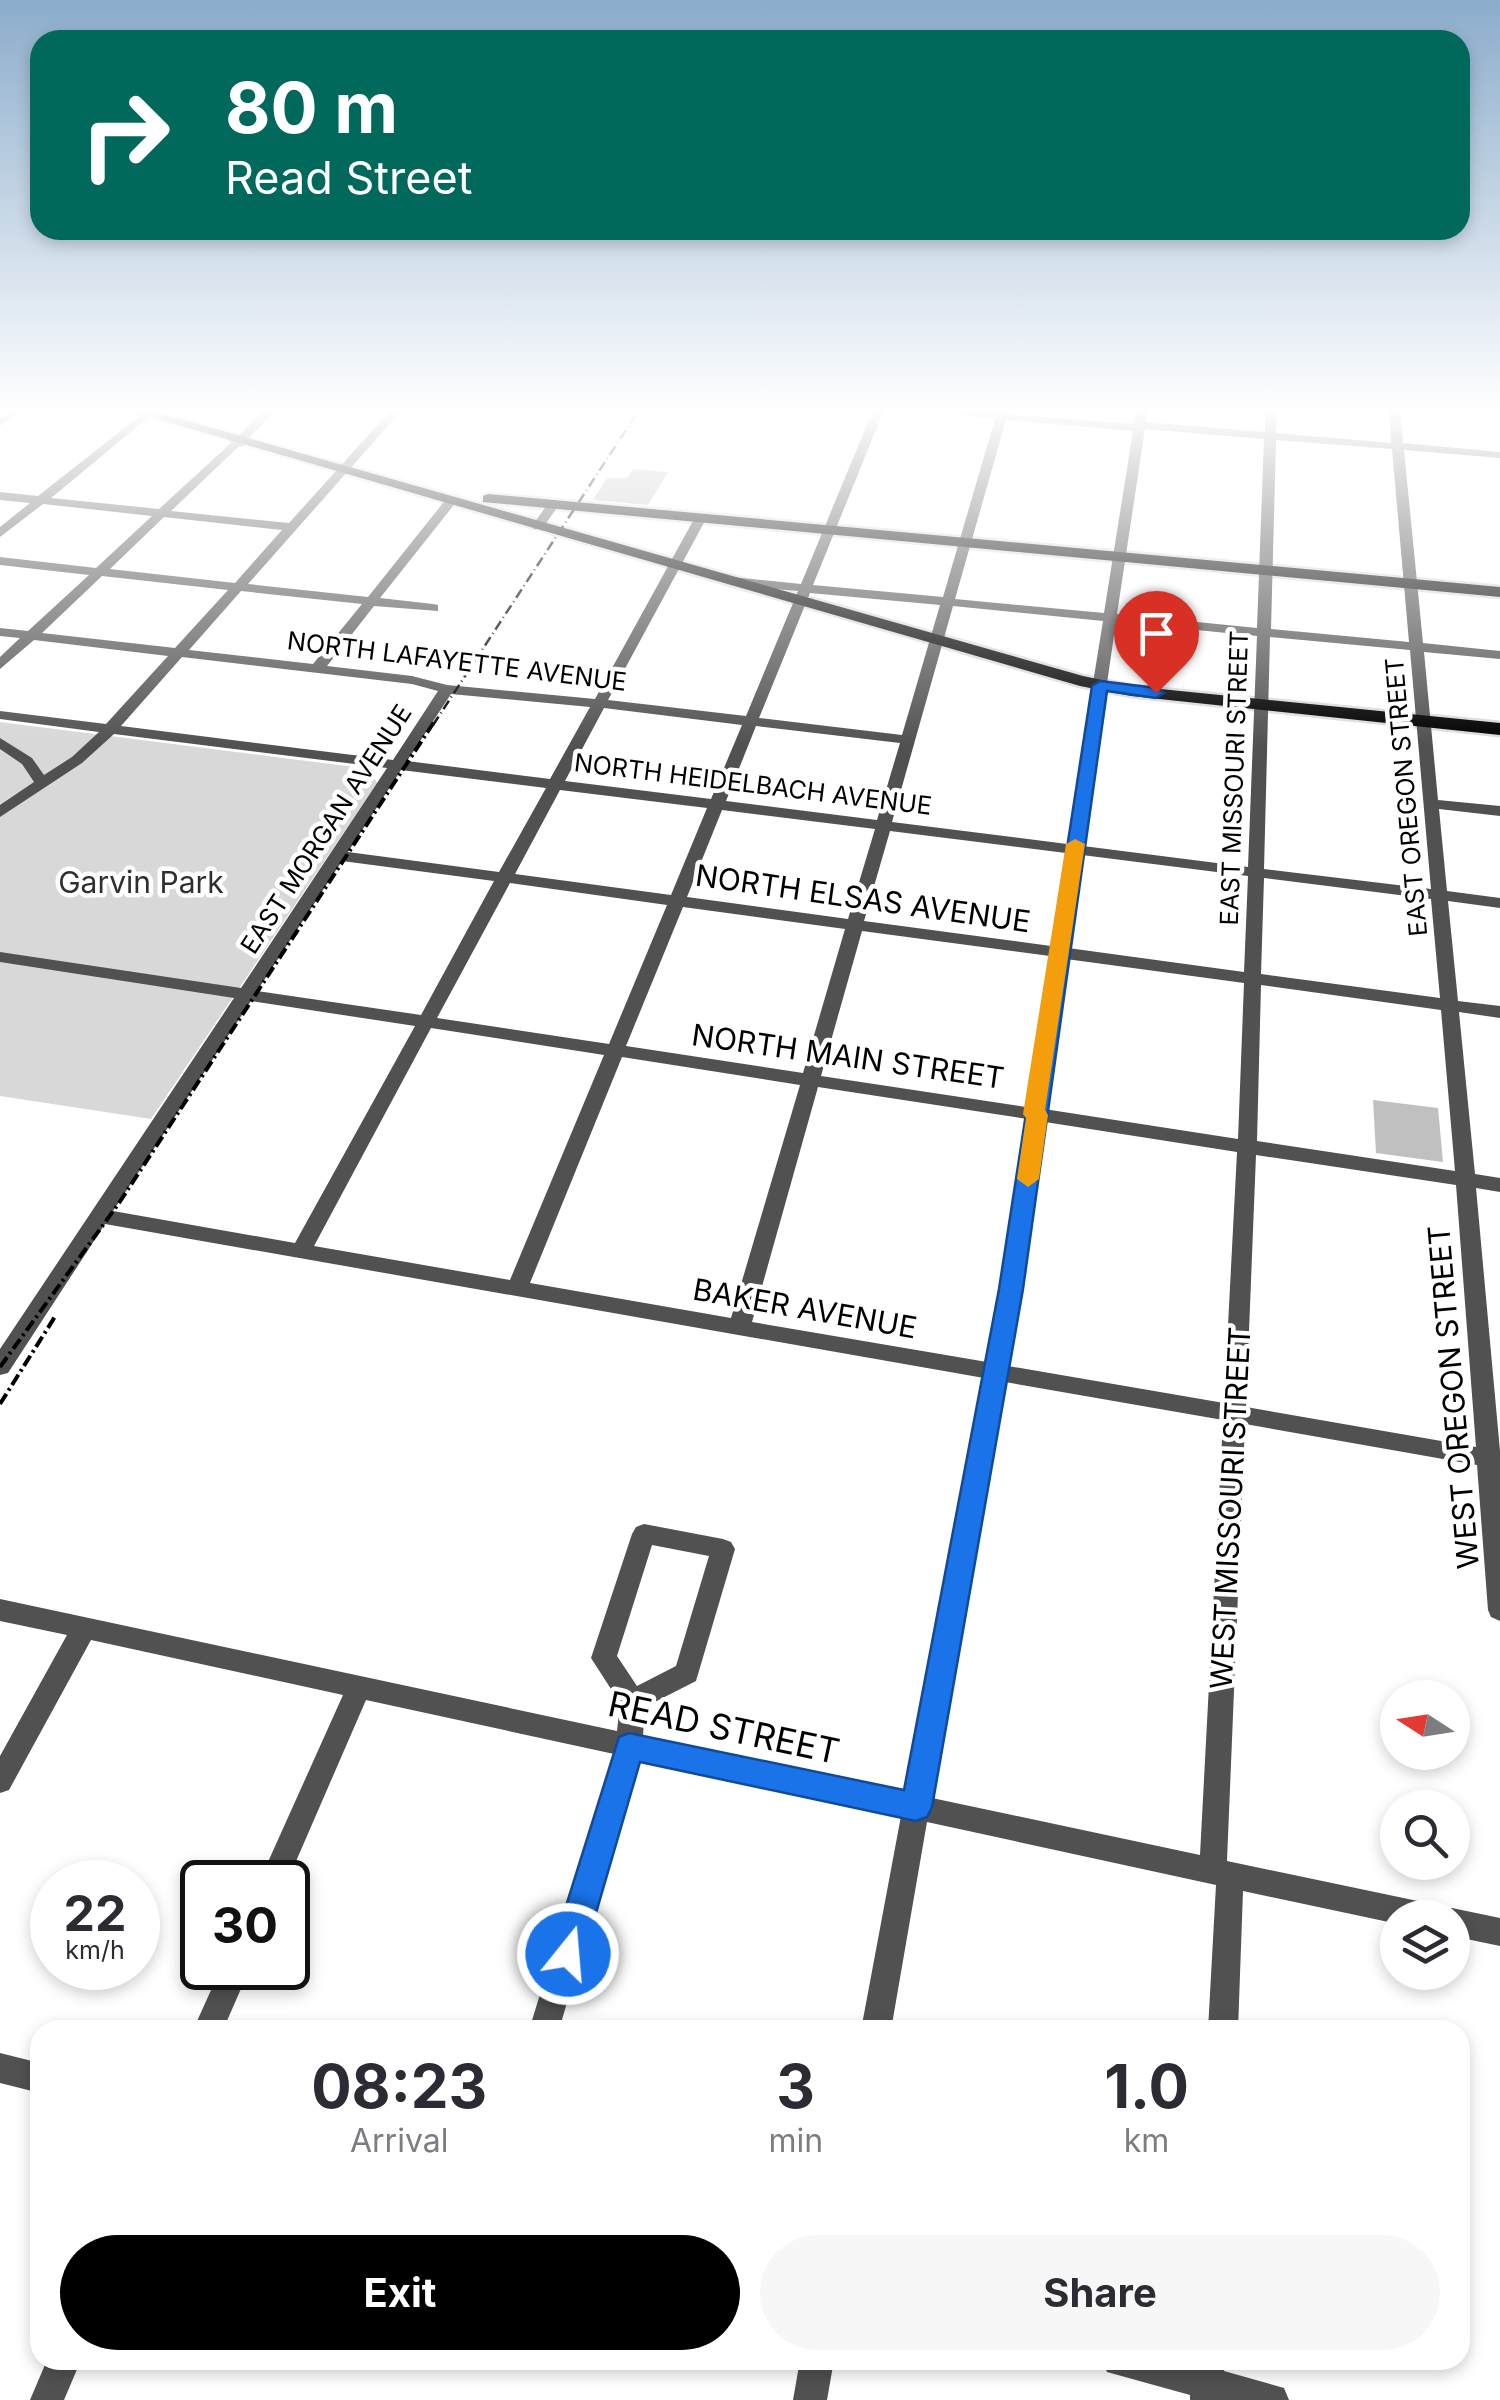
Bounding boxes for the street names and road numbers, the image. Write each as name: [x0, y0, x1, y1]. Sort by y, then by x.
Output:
street label: NORTH LAFAYETTE AVENUE: [286, 625, 628, 697]
street label: EAST MISSOURI STREET: [1214, 630, 1254, 926]
street label: EAST OREGON STREET: [1379, 656, 1433, 938]
street label: EAST MORGAN AVENUE: [234, 699, 418, 959]
street label: NORTH HEIDELBACH AVENUE: [572, 747, 934, 821]
street label: NORTH ELSAS AVENUE: [693, 857, 1033, 939]
street label: NORTH MAIN STREET: [689, 1016, 1007, 1096]
street label: WEST OREGON STREET: [1420, 1224, 1486, 1570]
street label: BAKER AVENUE: [690, 1271, 920, 1345]
street label: WEST MISSOURI STREET: [1203, 1326, 1257, 1690]
street label: READ STREET: [605, 1682, 843, 1772]

